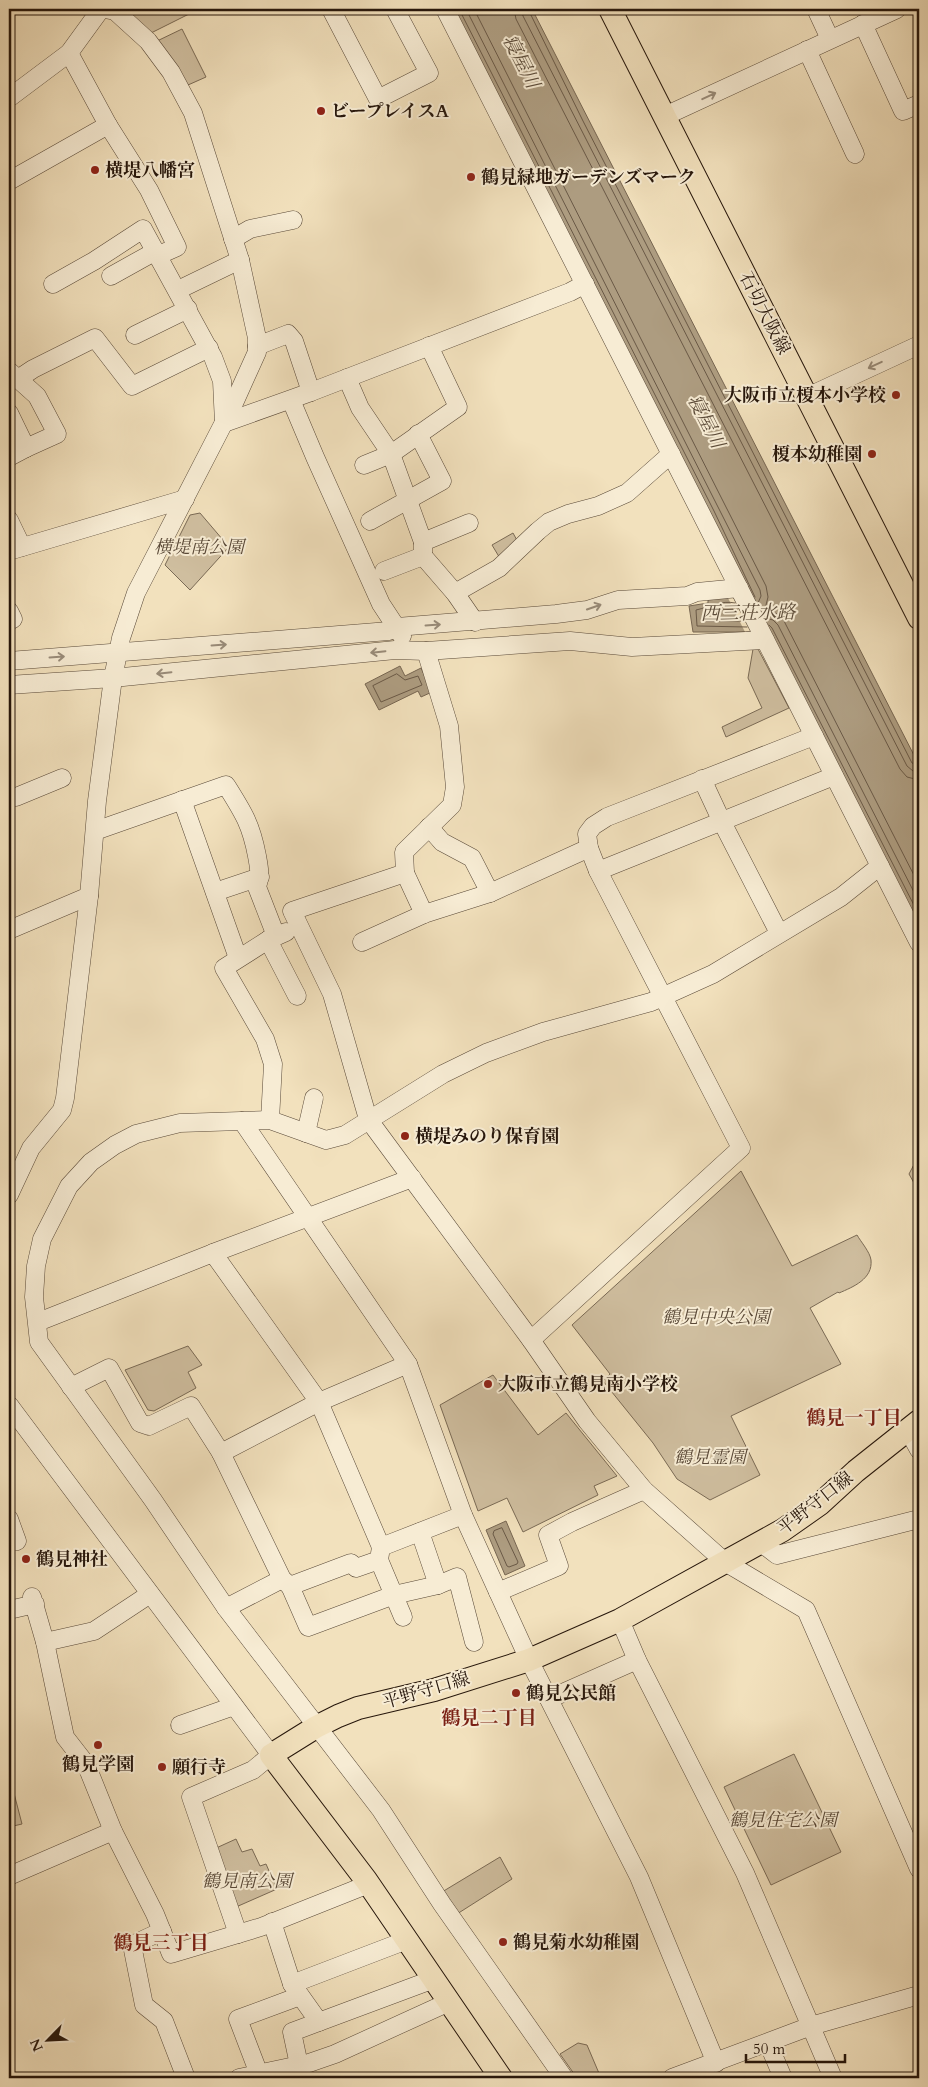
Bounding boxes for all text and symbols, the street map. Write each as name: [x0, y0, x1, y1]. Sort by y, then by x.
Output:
water label: 寝屋川: [497, 30, 547, 95]
one-way arrow: [701, 90, 716, 100]
place label: ビープレイスA: [331, 99, 450, 124]
marker: ビープレイスA: [315, 105, 327, 117]
place label: 横堤八幡宮: [105, 158, 195, 183]
marker: 横堤八幡宮: [89, 164, 101, 176]
place label: 鶴見緑地ガーデンズマーク: [481, 165, 696, 190]
marker: 鶴見緑地ガーデンズマーク: [465, 171, 477, 183]
street label: 石切大阪線: [733, 267, 796, 359]
one-way arrow: [868, 361, 883, 371]
place label: 大阪市立榎本小学校: [724, 383, 886, 408]
marker: 大阪市立榎本小学校: [890, 389, 902, 401]
water label: 寝屋川: [682, 390, 732, 455]
place label: 榎本幼稚園: [772, 442, 862, 467]
marker: 榎本幼稚園: [866, 448, 878, 460]
park label: 横堤南公園: [154, 535, 247, 560]
water label: 西三荘水路: [700, 599, 798, 627]
one-way arrow: [586, 602, 601, 611]
one-way arrow: [425, 620, 441, 629]
one-way arrow: [211, 640, 227, 649]
one-way arrow: [370, 647, 386, 657]
one-way arrow: [49, 652, 65, 662]
one-way arrow: [156, 668, 172, 678]
place label: 横堤みのり保育園: [415, 1124, 559, 1149]
marker: 横堤みのり保育園: [399, 1130, 411, 1142]
park label: 鶴見中央公園: [662, 1305, 773, 1330]
place label: 大阪市立鶴見南小学校: [498, 1372, 678, 1397]
marker: 大阪市立鶴見南小学校: [482, 1378, 494, 1390]
district label: 鶴見一丁目: [806, 1405, 902, 1431]
park label: 鶴見霊園: [674, 1445, 749, 1470]
street label: 平野守口線: [772, 1466, 858, 1541]
place label: 鶴見神社: [36, 1547, 108, 1572]
marker: 鶴見神社: [20, 1553, 32, 1565]
street label: 平野守口線: [379, 1666, 473, 1715]
place label: 鶴見公民館: [526, 1681, 616, 1706]
marker: 鶴見公民館: [510, 1687, 522, 1699]
district label: 鶴見二丁目: [441, 1705, 537, 1731]
marker: 鶴見学園: [92, 1739, 104, 1751]
place label: 鶴見学園: [62, 1752, 134, 1777]
place label: 願行寺: [172, 1755, 226, 1780]
marker: 願行寺: [156, 1761, 168, 1773]
park label: 鶴見住宅公園: [729, 1808, 840, 1833]
park label: 鶴見南公園: [202, 1869, 295, 1894]
district label: 鶴見三丁目: [113, 1930, 209, 1956]
place label: 鶴見菊水幼稚園: [513, 1930, 639, 1955]
marker: 鶴見菊水幼稚園: [497, 1936, 509, 1948]
north arrow: [22, 2014, 72, 2064]
scale bar: [746, 2032, 844, 2064]
text: N: [25, 2036, 48, 2055]
text: 50 m: [753, 2039, 785, 2059]

